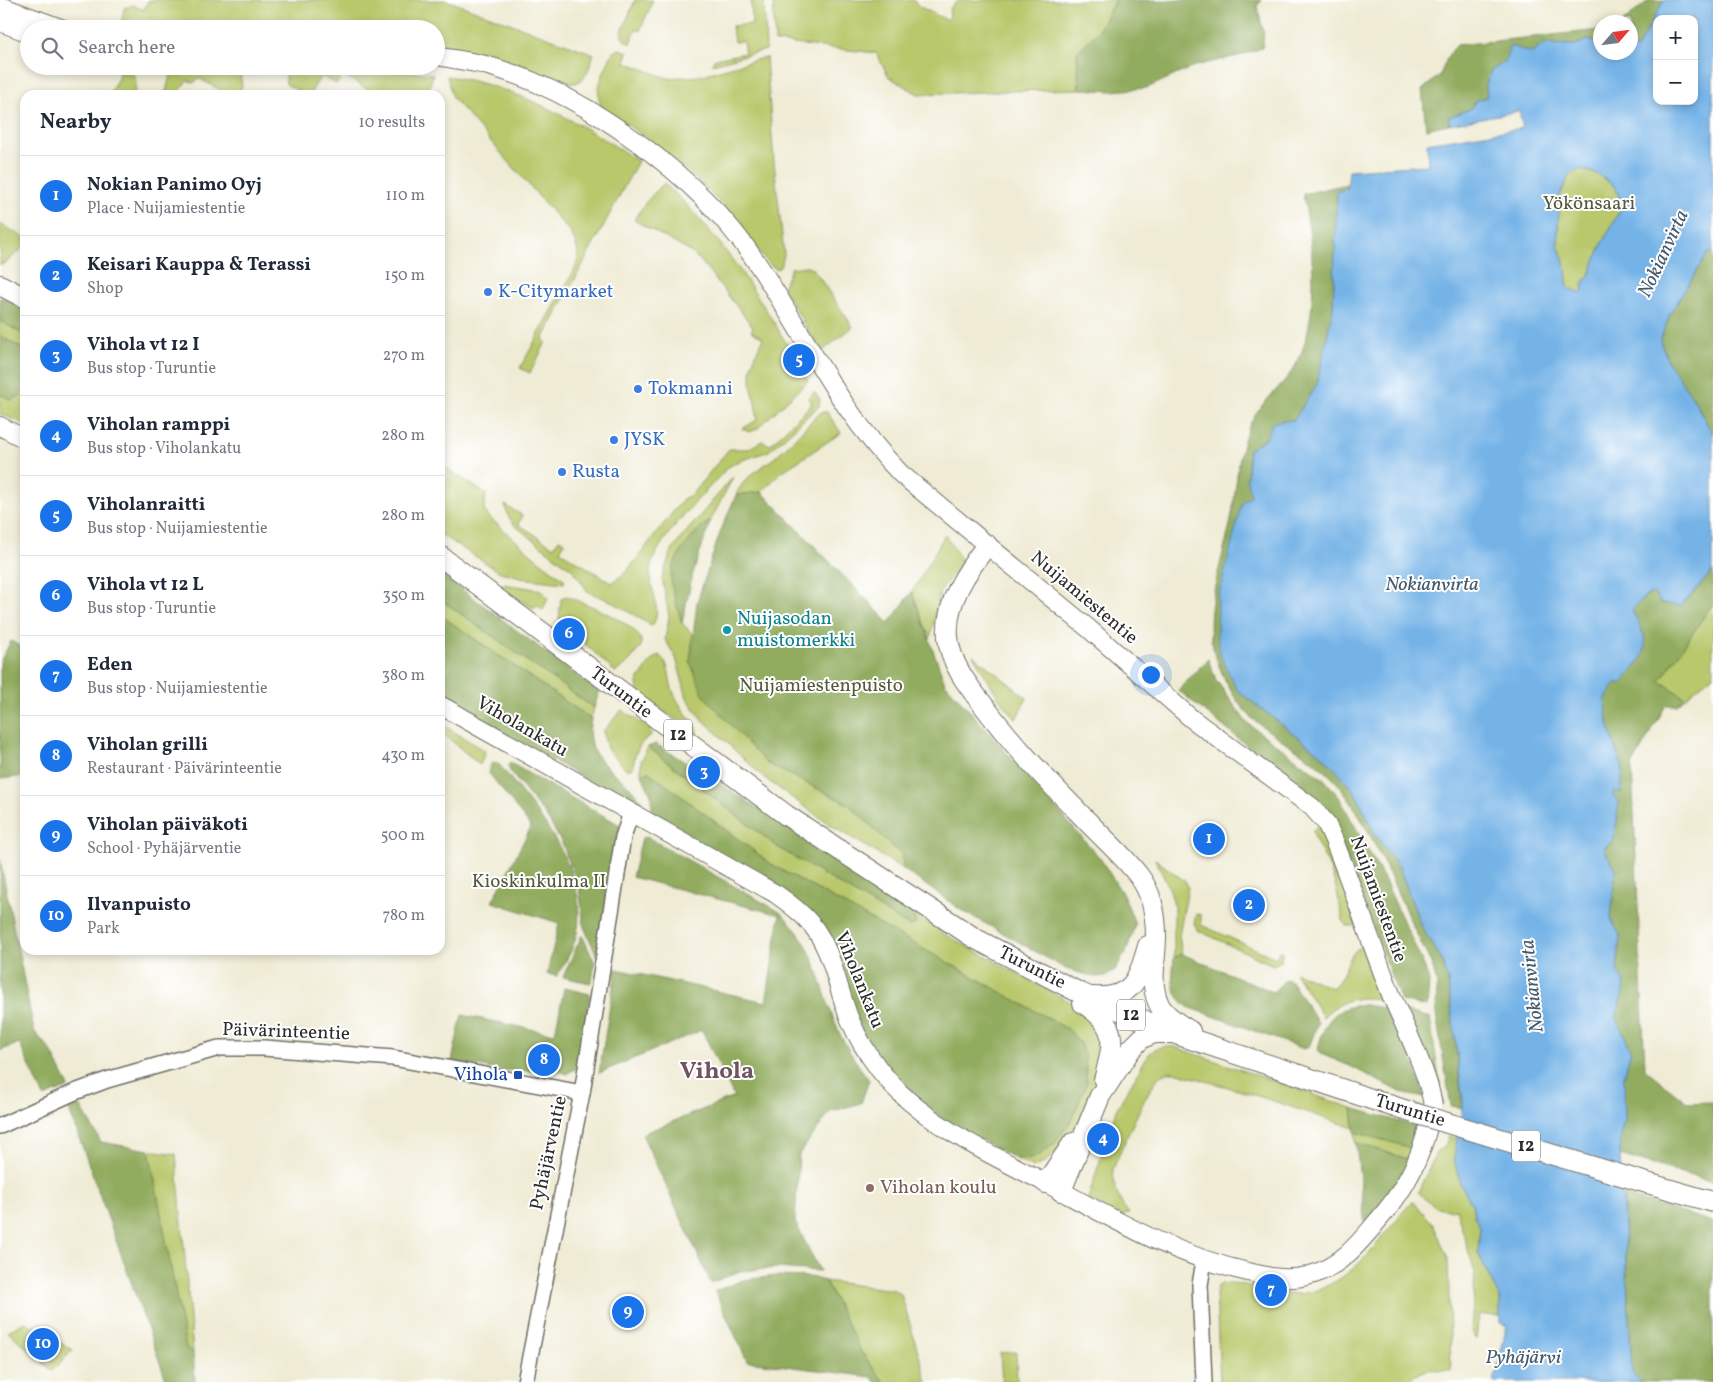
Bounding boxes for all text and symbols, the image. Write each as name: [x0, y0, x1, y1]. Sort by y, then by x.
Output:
north arrow: [1593, 15, 1638, 60]
map controls: [1653, 15, 1698, 105]
button: +: [1653, 15, 1698, 60]
search box: [20, 20, 445, 75]
icon: search: [38, 34, 66, 62]
text: Search here: [78, 35, 175, 61]
button: −: [1653, 60, 1698, 105]
text: Nearby: [40, 108, 111, 137]
text: 10 results: [359, 112, 425, 134]
text: Nokian Panimo Oyj: [87, 172, 262, 198]
text: 1: [53, 185, 59, 207]
text: 110 m: [386, 185, 425, 207]
park label: Yökönsaari: [1543, 191, 1635, 217]
text: Place · Nuijamiestentie: [87, 198, 245, 220]
water label: Nokianvirta: [1632, 206, 1696, 302]
text: Keisari Kauppa & Terassi: [87, 252, 311, 278]
text: 2: [52, 265, 60, 287]
text: 150 m: [384, 265, 425, 287]
text: Shop: [87, 278, 123, 300]
place label: K-Citymarket: [498, 279, 614, 305]
marker: K-Citymarket: [482, 286, 494, 298]
text: Vihola vt 12 I: [87, 332, 199, 358]
pin: 5: [783, 341, 815, 379]
text: 3: [52, 345, 60, 367]
text: 270 m: [383, 345, 425, 367]
text: Bus stop · Turuntie: [87, 358, 216, 380]
place label: Tokmanni: [648, 376, 733, 402]
marker: Tokmanni: [632, 383, 644, 395]
text: Viholan ramppi: [87, 412, 230, 438]
text: 4: [51, 425, 61, 447]
text: 280 m: [381, 425, 425, 447]
place label: JYSK: [624, 427, 665, 453]
marker: JYSK: [608, 434, 620, 446]
text: Bus stop · Viholankatu: [87, 438, 241, 460]
place label: Rusta: [572, 459, 620, 485]
marker: Rusta: [556, 466, 568, 478]
text: Viholanraitti: [87, 492, 205, 518]
text: 5: [52, 505, 60, 527]
text: 280 m: [381, 505, 425, 527]
text: Bus stop · Nuijamiestentie: [87, 518, 268, 540]
street label: Nuijamiestentie: [1025, 545, 1143, 651]
water label: Nokianvirta: [1385, 571, 1479, 599]
text: Vihola vt 12 L: [87, 572, 204, 598]
text: 6: [52, 585, 60, 607]
text: 350 m: [382, 585, 425, 607]
text: Bus stop · Turuntie: [87, 598, 216, 620]
place label: Nuijasodan muistomerkki: [737, 606, 855, 654]
pin: 6: [553, 615, 585, 653]
marker: Nuijasodan muistomerkki: [721, 624, 733, 636]
text: Eden: [87, 652, 133, 678]
street label: Turuntie: [584, 661, 658, 725]
your location: [1138, 662, 1164, 688]
text: 7: [52, 665, 60, 687]
text: 380 m: [382, 665, 425, 687]
park label: Nuijamiestenpuisto: [739, 673, 903, 699]
text: Bus stop · Nuijamiestentie: [87, 678, 268, 700]
street label: Viholankatu: [471, 690, 573, 764]
road number: 12: [664, 720, 692, 750]
text: Viholan grilli: [87, 732, 208, 758]
text: 8: [52, 745, 60, 767]
text: 430 m: [381, 745, 425, 767]
pin: 3: [688, 753, 720, 791]
text: Restaurant · Päivärinteentie: [87, 758, 282, 780]
text: Viholan päiväkoti: [87, 812, 248, 838]
pin: 1: [1193, 820, 1225, 858]
text: 9: [52, 825, 60, 847]
text: 500 m: [381, 825, 425, 847]
street label: Nuijamiestentie: [1343, 832, 1413, 966]
text: School · Pyhäjärventie: [87, 838, 241, 860]
park label: Kioskinkulma II: [472, 869, 606, 895]
pin: 2: [1233, 886, 1265, 924]
text: Ilvanpuisto: [87, 892, 191, 918]
text: 10: [48, 905, 64, 927]
text: 780 m: [383, 905, 425, 927]
text: Park: [87, 918, 120, 940]
street label: Viholankatu: [828, 928, 890, 1032]
water label: Nokianvirta: [1514, 938, 1552, 1034]
street label: Turuntie: [994, 940, 1070, 996]
road number: 12: [1117, 1000, 1145, 1030]
street label: Päivärinteentie: [222, 1017, 350, 1047]
pin: 8: [528, 1041, 560, 1079]
district label: Vihola: [680, 1055, 754, 1089]
place label: Vihola: [454, 1062, 508, 1088]
marker: Vihola: [512, 1069, 524, 1081]
street label: Turuntie: [1372, 1088, 1448, 1134]
street label: Pyhäjärventie: [524, 1093, 574, 1213]
pin: 4: [1087, 1120, 1119, 1158]
road number: 12: [1512, 1130, 1540, 1162]
place label: Viholan koulu: [880, 1175, 997, 1201]
marker: Viholan koulu: [864, 1182, 876, 1194]
pin: 7: [1255, 1271, 1287, 1309]
pin: 9: [612, 1293, 644, 1331]
pin: 10: [27, 1325, 59, 1363]
water label: Pyhäjärvi: [1485, 1344, 1562, 1372]

